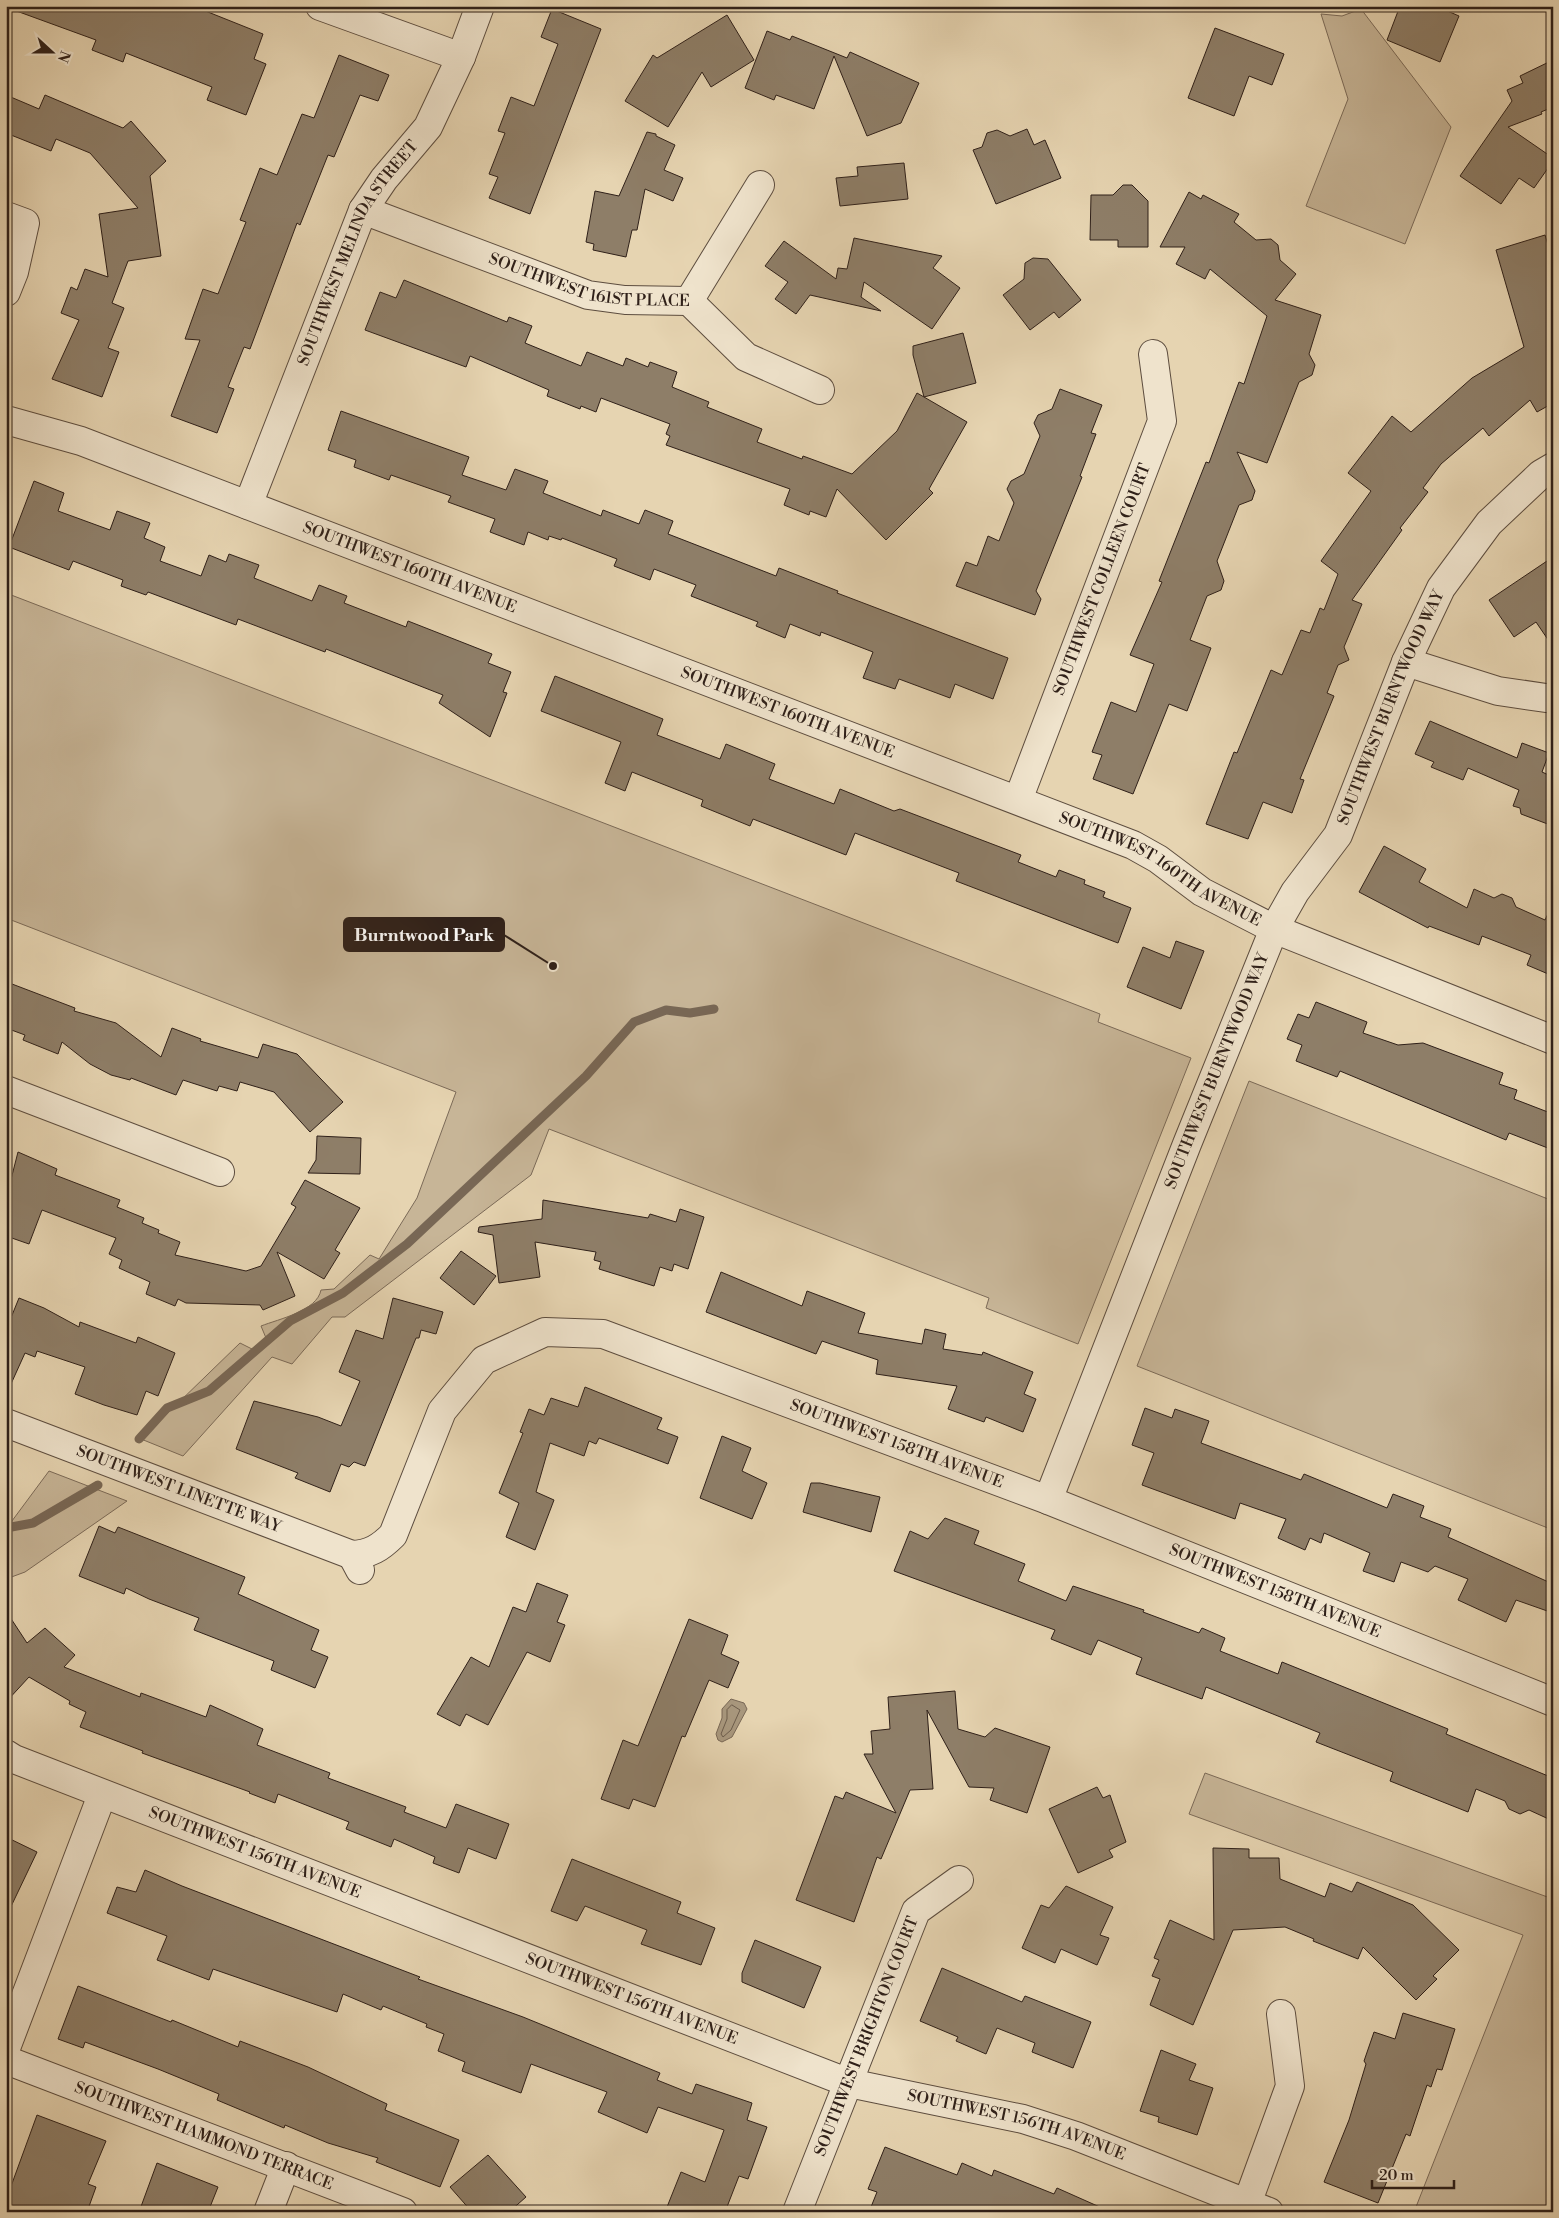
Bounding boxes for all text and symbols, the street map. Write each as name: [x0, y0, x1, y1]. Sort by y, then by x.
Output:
north arrow: [28, 28, 78, 78]
text: N: [53, 48, 74, 65]
street label: SOUTHWEST MELINDA STREET: [293, 136, 422, 368]
street label: SOUTHWEST 161ST PLACE: [486, 248, 690, 311]
street label: SOUTHWEST COLLEEN COURT: [1049, 461, 1155, 698]
street label: SOUTHWEST 160TH AVENUE: [300, 517, 519, 617]
street label: SOUTHWEST BURNTWOOD WAY: [1333, 586, 1449, 828]
street label: SOUTHWEST 160TH AVENUE: [678, 662, 898, 763]
street label: SOUTHWEST 160TH AVENUE: [1056, 808, 1265, 931]
callout: Burntwood Park: [344, 918, 504, 951]
text: Burntwood Park: [354, 924, 495, 947]
street label: SOUTHWEST BURNTWOOD WAY: [1160, 949, 1274, 1192]
street label: SOUTHWEST 158TH AVENUE: [787, 1395, 1006, 1493]
street label: SOUTHWEST LINETTE WAY: [74, 1441, 285, 1538]
street label: SOUTHWEST 158TH AVENUE: [1166, 1540, 1384, 1642]
street label: SOUTHWEST 156TH AVENUE: [146, 1802, 364, 1903]
street label: SOUTHWEST BRIGHTON COURT: [810, 1913, 923, 2159]
street label: SOUTHWEST 156TH AVENUE: [523, 1948, 741, 2049]
street label: SOUTHWEST HAMMOND TERRACE: [72, 2077, 336, 2194]
street label: SOUTHWEST 156TH AVENUE: [906, 2085, 1129, 2165]
scale bar: [1372, 2158, 1454, 2190]
text: 20 m: [1379, 2166, 1414, 2185]

